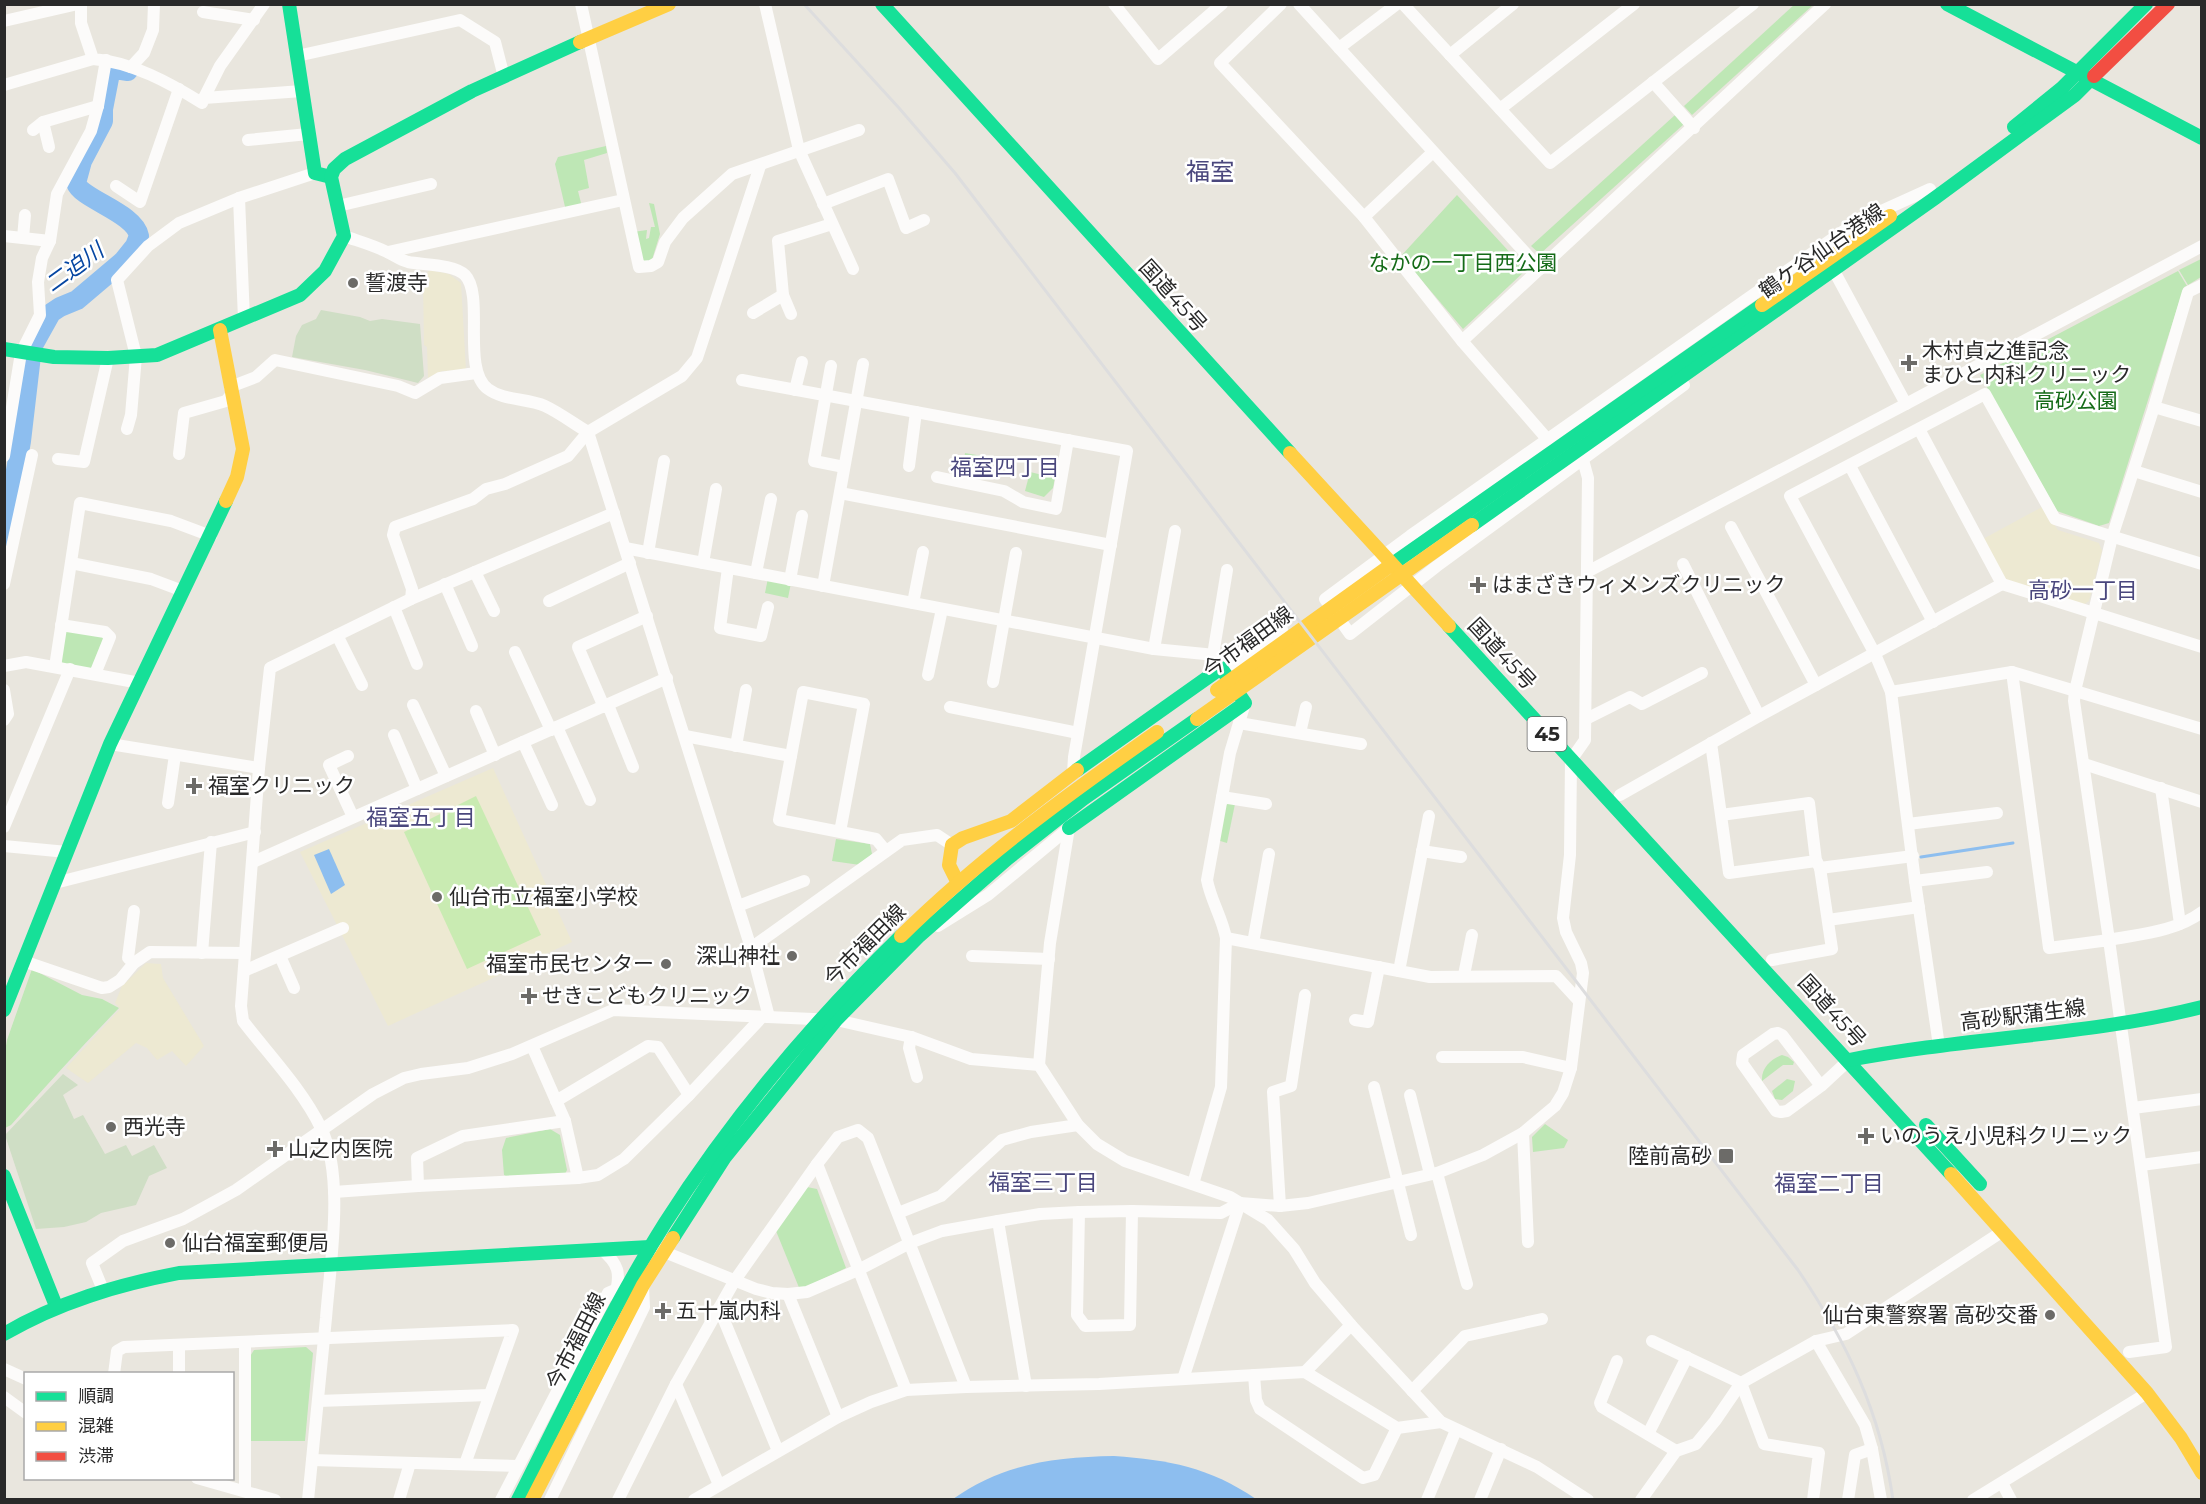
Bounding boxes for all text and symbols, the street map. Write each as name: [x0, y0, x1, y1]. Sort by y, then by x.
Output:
district label: 福室: [1186, 157, 1234, 186]
street label: 鶴ケ谷仙台港線: [1754, 198, 1889, 303]
water label: 二迫川: [40, 236, 111, 298]
park label: なかの一丁目西公園: [1369, 250, 1558, 275]
street label: 国道45号: [1134, 254, 1212, 337]
place label: 誓渡寺: [365, 270, 428, 295]
marker: 誓渡寺: [346, 276, 360, 290]
place label: 木村貞之進記念 まひと内科クリニック: [1922, 338, 2131, 387]
marker: 木村貞之進記念 まひと内科クリニック: [1900, 354, 1918, 372]
park label: 高砂公園: [2034, 388, 2118, 413]
district label: 福室四丁目: [950, 454, 1060, 481]
place label: はまざきウィメンズクリニック: [1492, 572, 1786, 597]
marker: はまざきウィメンズクリニック: [1469, 576, 1487, 594]
district label: 高砂一丁目: [2028, 577, 2138, 604]
street label: 今市福田線: [1198, 601, 1298, 683]
street label: 国道45号: [1463, 613, 1542, 695]
road number: 45: [1528, 717, 1566, 751]
place label: 福室クリニック: [208, 773, 355, 798]
marker: 福室クリニック: [185, 777, 203, 795]
district label: 福室五丁目: [366, 804, 476, 831]
place label: 仙台市立福室小学校: [449, 884, 638, 909]
marker: 仙台市立福室小学校: [430, 890, 444, 904]
street label: 今市福田線: [819, 899, 911, 991]
place label: 深山神社: [696, 943, 780, 968]
marker: 深山神社: [785, 949, 799, 963]
place label: 福室市民センター: [486, 951, 654, 976]
marker: 福室市民センター: [659, 957, 673, 971]
street label: 国道45号: [1793, 969, 1871, 1052]
place label: せきこどもクリニック: [542, 983, 752, 1008]
marker: せきこどもクリニック: [520, 987, 538, 1005]
street label: 高砂駅蒲生線: [1959, 994, 2087, 1035]
place label: 西光寺: [123, 1114, 186, 1139]
marker: 西光寺: [104, 1120, 118, 1134]
place label: いのうえ小児科クリニック: [1880, 1123, 2132, 1148]
marker: いのうえ小児科クリニック: [1857, 1127, 1875, 1145]
place label: 山之内医院: [288, 1136, 393, 1161]
marker: 山之内医院: [266, 1140, 284, 1158]
place label: 陸前高砂: [1628, 1143, 1712, 1168]
marker: 陸前高砂: [1717, 1147, 1735, 1165]
district label: 福室三丁目: [988, 1169, 1098, 1196]
district label: 福室二丁目: [1774, 1170, 1884, 1197]
place label: 仙台福室郵便局: [182, 1230, 329, 1255]
marker: 仙台福室郵便局: [163, 1236, 177, 1250]
street label: 今市福田線: [541, 1288, 611, 1393]
place label: 五十嵐内科: [676, 1298, 781, 1323]
marker: 五十嵐内科: [654, 1302, 672, 1320]
place label: 仙台東警察署 高砂交番: [1822, 1302, 2038, 1327]
marker: 仙台東警察署 高砂交番: [2043, 1308, 2057, 1322]
legend: [24, 1372, 234, 1480]
text: 順調: [78, 1385, 114, 1407]
text: 混雑: [78, 1415, 114, 1437]
text: 渋滞: [78, 1445, 114, 1467]

